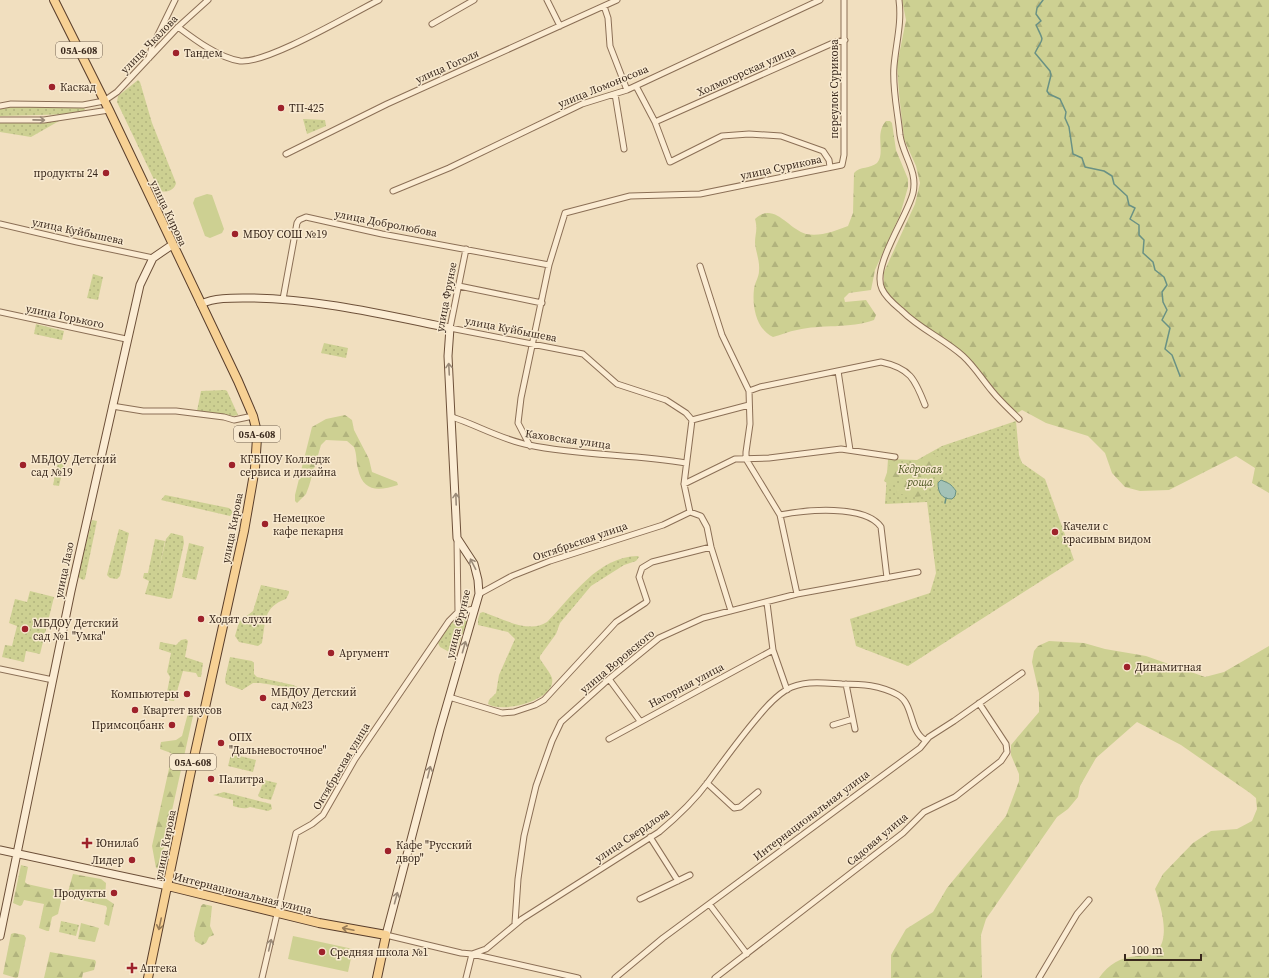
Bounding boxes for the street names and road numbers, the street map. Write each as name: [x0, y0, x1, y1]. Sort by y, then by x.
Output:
street label: улица Чкалова: [117, 11, 182, 77]
street label: переулок Сурикова: [827, 39, 842, 139]
road number: 05А-608: [56, 42, 102, 58]
street label: Холмогорская улица: [694, 43, 798, 100]
street label: улица Гоголя: [413, 46, 481, 87]
street label: улица Ломоносова: [556, 61, 651, 112]
street label: улица Сурикова: [739, 151, 824, 183]
street label: улица Кирова: [147, 178, 191, 249]
street label: улица Добролюбова: [334, 206, 439, 241]
street label: улица Куйбышева: [31, 214, 125, 249]
street label: улица Фрунзе: [432, 261, 461, 333]
street label: улица Горького: [24, 301, 105, 332]
street label: улица Куйбышева: [464, 313, 558, 346]
road number: 05А-608: [234, 426, 280, 442]
street label: Каховская улица: [524, 426, 612, 453]
street label: улица Кирова: [218, 491, 247, 565]
street label: Октябрьская улица: [531, 518, 630, 565]
street label: улица Лазо: [51, 541, 78, 600]
street label: улица Фрунзе: [443, 588, 474, 660]
street label: улица Воровского: [577, 626, 658, 697]
street label: Нагорная улица: [646, 659, 727, 712]
street label: Октябрьская улица: [309, 719, 374, 813]
road number: 05А-608: [170, 754, 216, 770]
street label: Интернациональная улица: [750, 766, 873, 864]
street label: улица Свердлова: [592, 805, 673, 866]
street label: улица Кирова: [151, 808, 180, 882]
street label: Садовая улица: [844, 809, 911, 869]
street label: Интернациональная улица: [172, 869, 314, 918]

